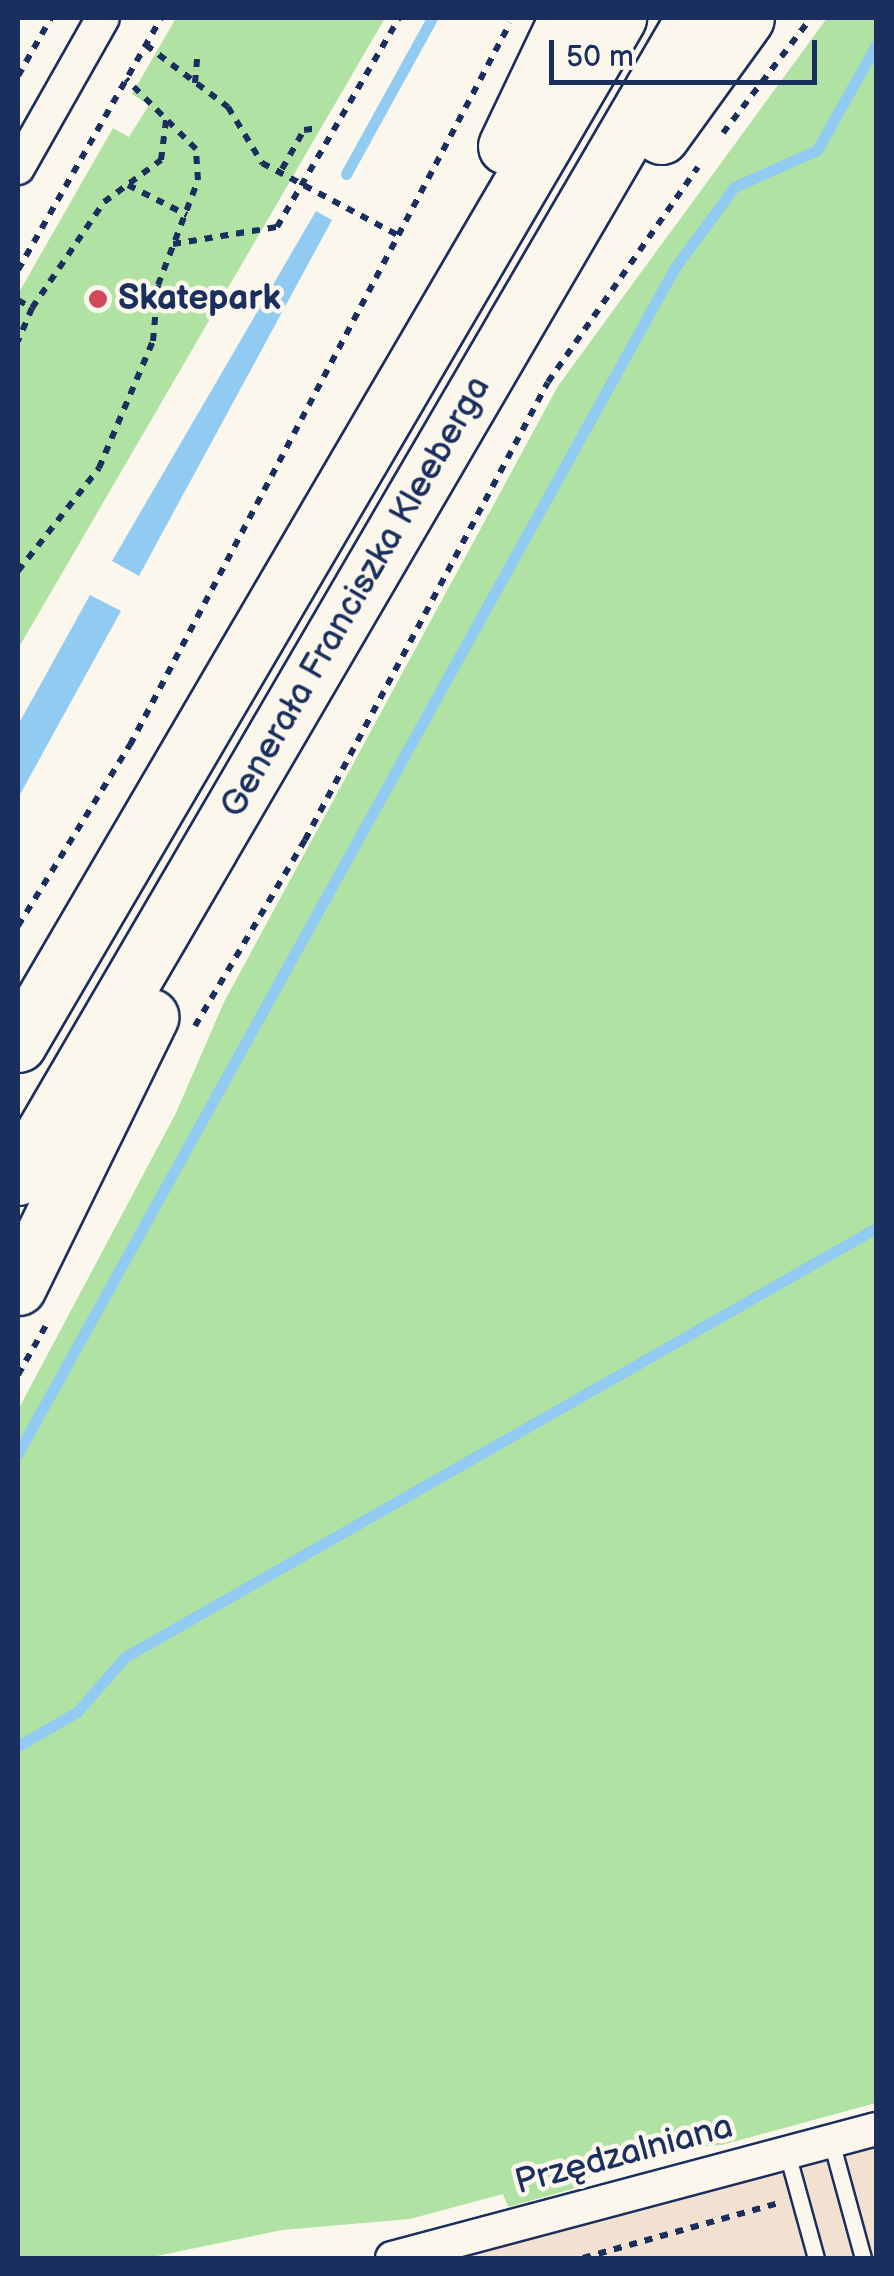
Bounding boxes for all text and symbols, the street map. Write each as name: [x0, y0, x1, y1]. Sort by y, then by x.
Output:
scale bar: [554, 20, 822, 82]
text: 50 m: [566, 39, 634, 75]
place label: Skatepark: [118, 278, 281, 320]
marker: Skatepark: [87, 288, 109, 310]
street label: Generała Franciszka Kleeberga: [212, 369, 500, 825]
street label: Przędzalniana: [511, 2106, 737, 2204]

